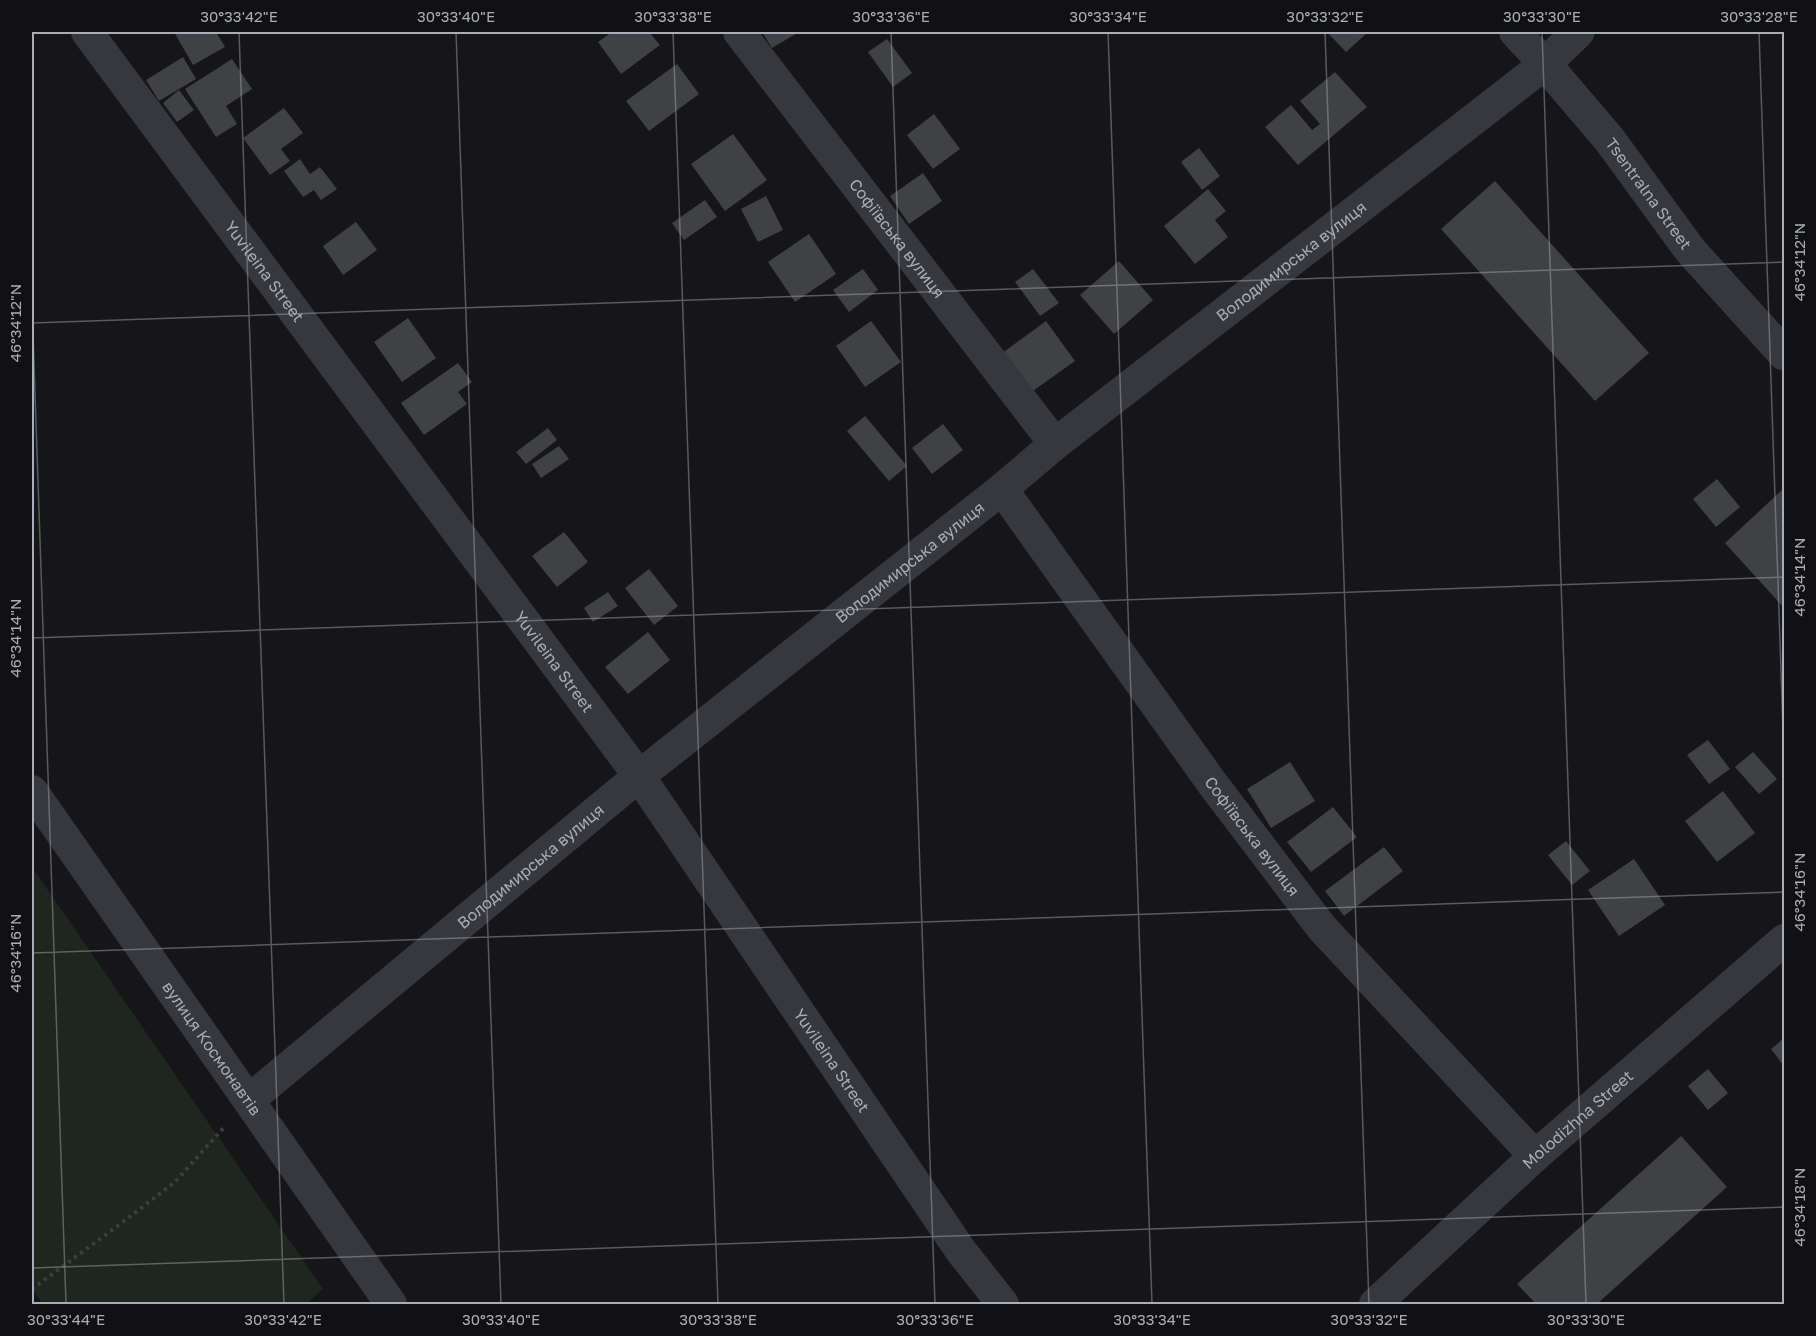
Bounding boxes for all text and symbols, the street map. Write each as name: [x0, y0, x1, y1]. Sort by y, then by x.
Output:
text: 30°33'42"E: [200, 7, 278, 25]
text: 30°33'40"E: [417, 7, 495, 25]
text: 30°33'38"E: [634, 7, 712, 25]
text: 30°33'36"E: [852, 7, 930, 25]
text: 30°33'34"E: [1069, 7, 1147, 25]
text: 30°33'32"E: [1286, 7, 1364, 25]
text: 30°33'30"E: [1503, 7, 1581, 25]
text: 30°33'28"E: [1720, 7, 1798, 25]
street label: Tsentralna Street: [1601, 134, 1696, 253]
street label: Софіївська вулиця: [845, 175, 949, 302]
street label: Володимирська вулиця: [1212, 196, 1370, 325]
street label: Yuvileina Street: [220, 217, 309, 326]
text: 46°34'12"N: [1790, 223, 1808, 301]
text: 46°34'12"N: [6, 284, 24, 362]
street label: Володимирська вулиця: [831, 497, 988, 627]
text: 46°34'14"N: [1790, 538, 1808, 616]
text: 46°34'14"N: [6, 599, 24, 677]
street label: Yuvileina Street: [510, 607, 598, 716]
street label: Софіївська вулиця: [1200, 772, 1304, 900]
street label: Володимирська вулиця: [453, 799, 608, 933]
text: 46°34'16"N: [1790, 853, 1808, 931]
text: 46°34'16"N: [6, 914, 24, 992]
street label: вулиця Космонавтів: [158, 977, 266, 1119]
street label: Yuvileina Street: [790, 1005, 874, 1116]
street label: Molodizhna Street: [1518, 1066, 1637, 1173]
text: 46°34'18"N: [1790, 1168, 1808, 1246]
text: 30°33'44"E: [27, 1310, 105, 1328]
text: 30°33'42"E: [244, 1310, 322, 1328]
text: 30°33'40"E: [462, 1310, 540, 1328]
text: 30°33'38"E: [679, 1310, 757, 1328]
text: 30°33'36"E: [896, 1310, 974, 1328]
text: 30°33'34"E: [1113, 1310, 1191, 1328]
text: 30°33'32"E: [1330, 1310, 1408, 1328]
text: 30°33'30"E: [1547, 1310, 1625, 1328]

